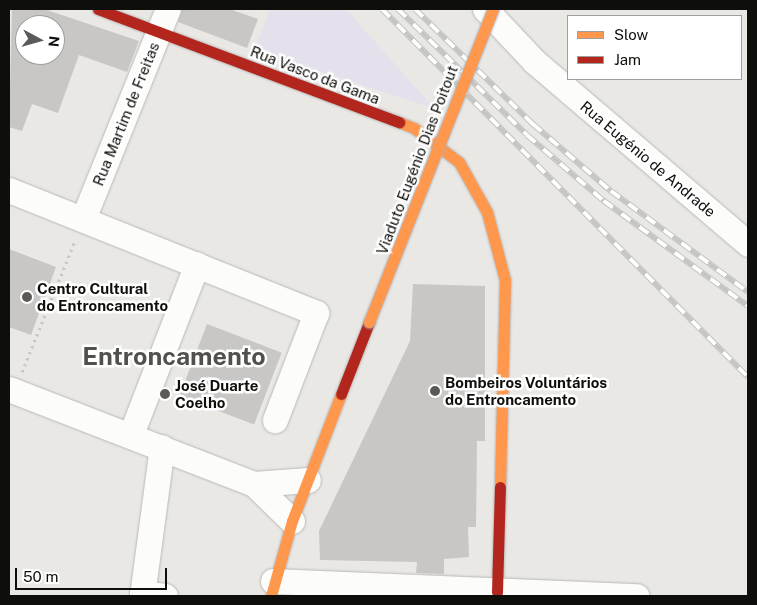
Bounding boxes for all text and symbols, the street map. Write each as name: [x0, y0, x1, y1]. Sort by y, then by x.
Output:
north arrow: [15, 15, 65, 65]
legend: [567, 15, 742, 80]
text: Slow: [614, 26, 648, 43]
text: N: [45, 35, 62, 48]
street label: Rua Martim de Freitas: [89, 39, 163, 189]
street label: Rua Vasco da Gama: [248, 42, 382, 108]
text: Jam: [614, 51, 641, 68]
street label: Viaduto Eugénio Dias Poitout: [373, 63, 461, 257]
street label: Rua Eugénio de Andrade: [577, 97, 719, 221]
place label: Centro Cultural do Entroncamento: [37, 279, 168, 314]
marker: Centro Cultural do Entroncamento: [21, 291, 33, 303]
district label: Entroncamento: [82, 341, 266, 371]
place label: Bombeiros Voluntários do Entroncamento: [445, 373, 608, 408]
place label: José Duarte Coelho: [175, 376, 259, 411]
marker: Bombeiros Voluntários do Entroncamento: [429, 385, 441, 397]
marker: José Duarte Coelho: [159, 388, 171, 400]
scale bar: [18, 558, 170, 590]
text: 50 m: [23, 568, 58, 585]

